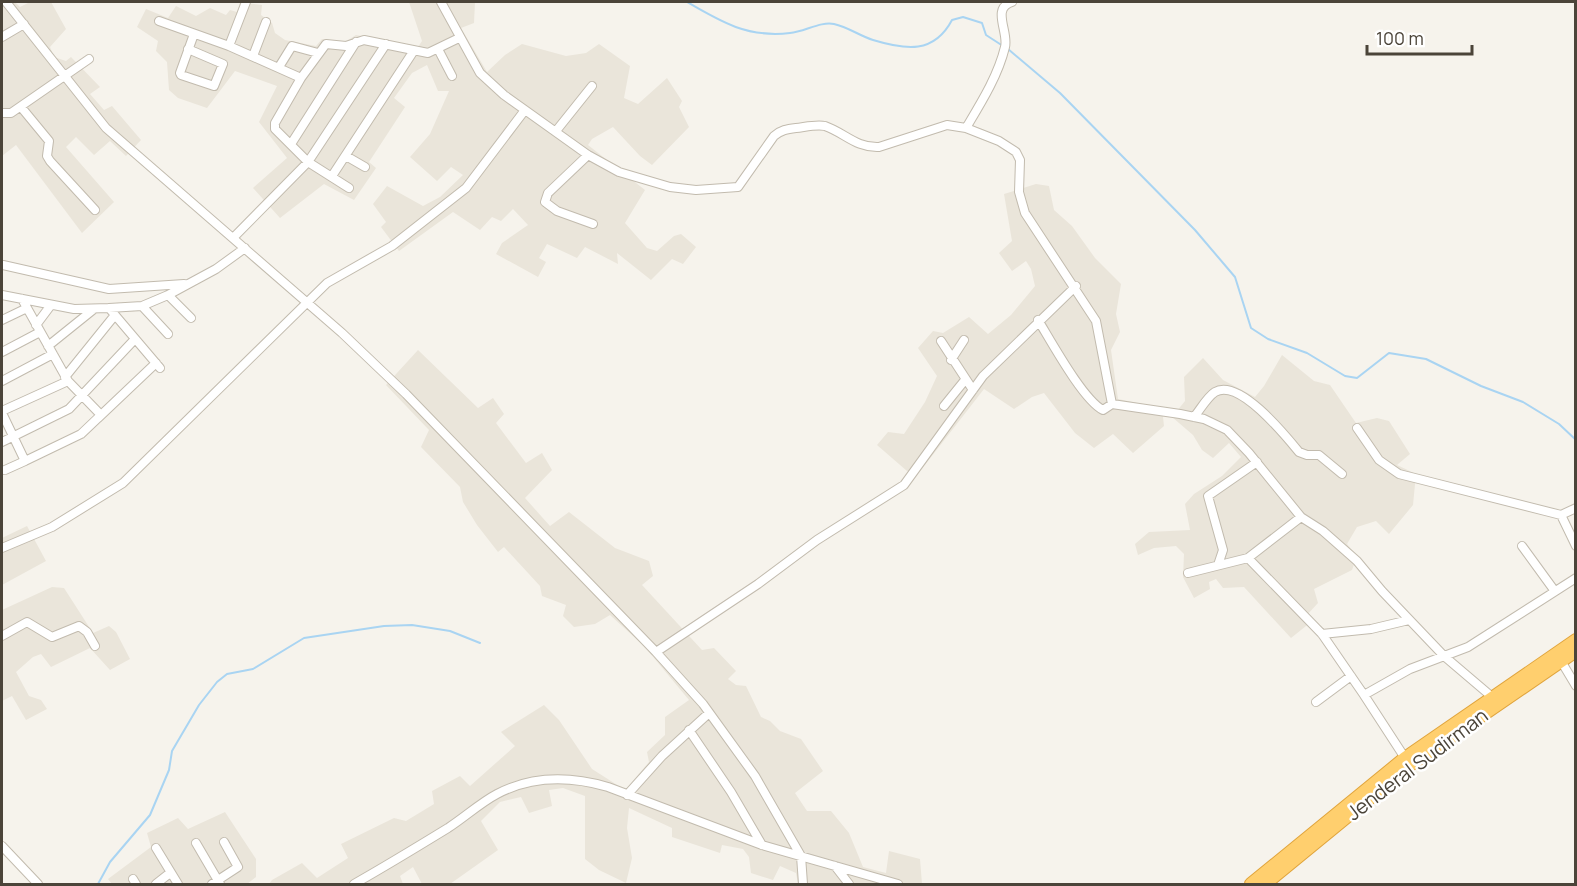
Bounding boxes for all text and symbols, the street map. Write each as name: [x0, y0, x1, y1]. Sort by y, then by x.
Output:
scale bar: [1367, 18, 1472, 56]
text: 100 m: [1376, 26, 1424, 50]
street label: Jenderal Sudirman: [1341, 702, 1493, 826]

